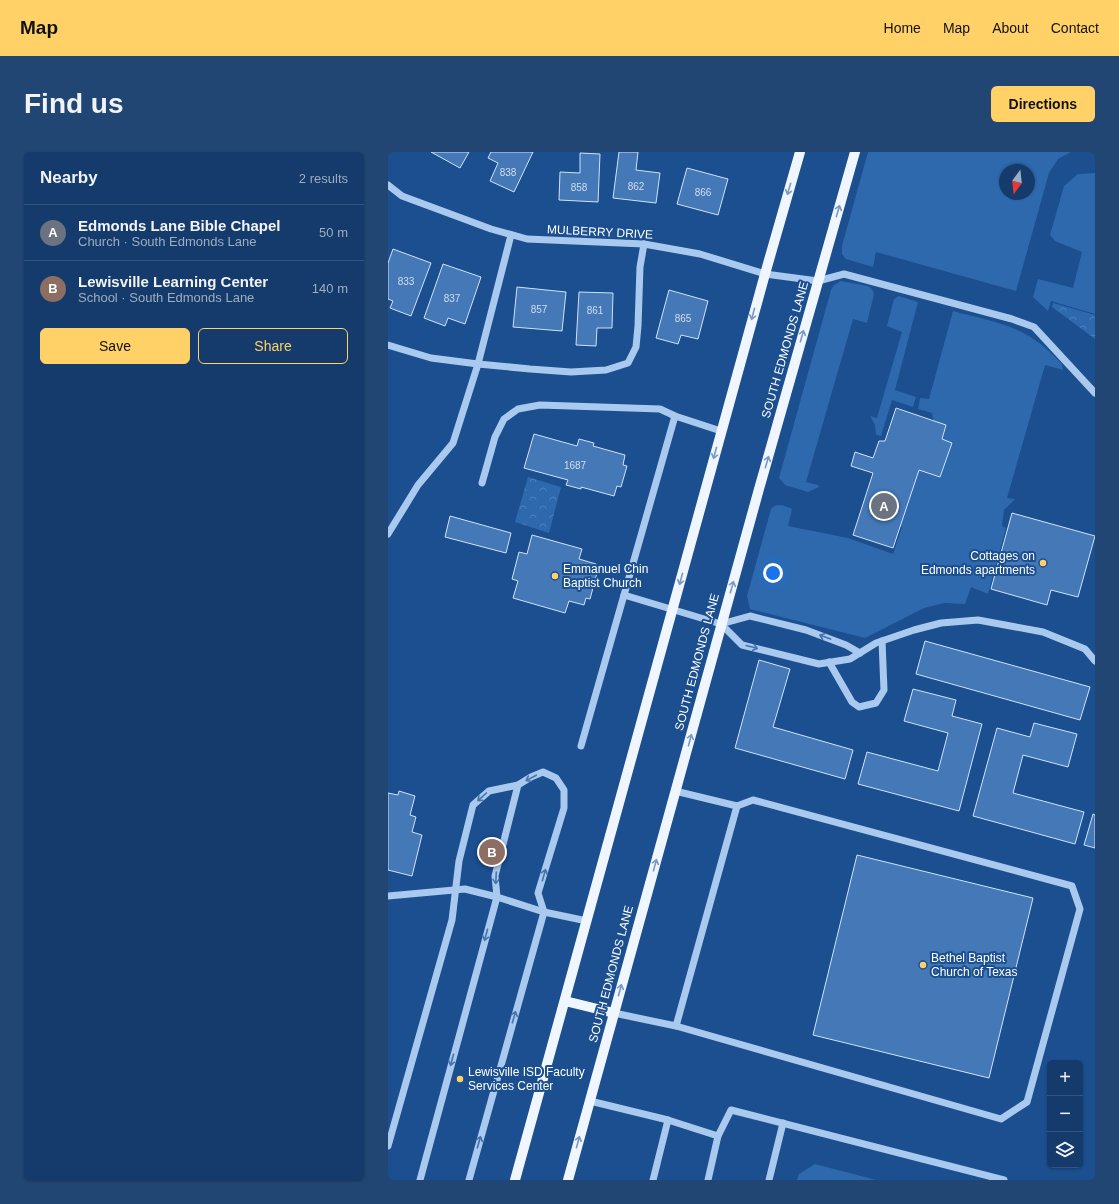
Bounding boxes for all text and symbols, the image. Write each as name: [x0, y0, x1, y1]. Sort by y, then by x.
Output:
text: Map: [20, 17, 58, 38]
text: Home: [884, 20, 921, 36]
text: Map: [943, 20, 970, 36]
text: About: [992, 20, 1029, 36]
text: Contact: [1051, 20, 1099, 36]
button: Directions: [991, 86, 1095, 122]
text: Find us: [24, 88, 124, 119]
north arrow: [999, 164, 1035, 200]
house number: 838: [500, 167, 517, 178]
text: Nearby: [40, 168, 98, 187]
text: 2 results: [299, 171, 348, 186]
house number: 862: [628, 181, 645, 192]
house number: 858: [571, 182, 588, 193]
one-way arrow: [785, 183, 792, 196]
house number: 866: [695, 187, 712, 198]
one-way arrow: [835, 205, 842, 218]
text: Edmonds Lane Bible Chapel: [78, 217, 281, 234]
street label: MULBERRY DRIVE: [547, 222, 653, 242]
text: A: [48, 225, 58, 240]
text: 50 m: [319, 225, 348, 240]
text: Church · South Edmonds Lane: [78, 234, 257, 249]
text: Lewisville Learning Center: [78, 273, 268, 290]
house number: 833: [398, 276, 415, 287]
street label: SOUTH EDMONDS LANE: [759, 280, 811, 420]
text: B: [48, 281, 58, 296]
text: 140 m: [312, 281, 348, 296]
text: School · South Edmonds Lane: [78, 290, 254, 305]
house number: 837: [444, 293, 461, 304]
house number: 857: [531, 304, 548, 315]
house number: 861: [587, 305, 604, 316]
one-way arrow: [749, 308, 757, 321]
house number: 865: [675, 313, 692, 324]
button: Save: [40, 328, 190, 364]
button: Share: [198, 328, 348, 364]
one-way arrow: [799, 330, 806, 343]
one-way arrow: [711, 447, 718, 460]
one-way arrow: [764, 455, 771, 468]
house number: 1687: [564, 460, 587, 471]
pin: A: [871, 491, 897, 521]
place label: Cottages on Edmonds apartments: [921, 549, 1035, 577]
marker: Cottages on Edmonds apartments: [1038, 558, 1048, 568]
place label: Emmanuel Chin Baptist Church: [563, 562, 648, 590]
your location: [763, 563, 783, 583]
marker: Emmanuel Chin Baptist Church: [550, 571, 560, 581]
one-way arrow: [677, 572, 684, 585]
one-way arrow: [729, 581, 736, 594]
street label: SOUTH EDMONDS LANE: [672, 592, 722, 732]
one-way arrow: [819, 633, 832, 640]
one-way arrow: [745, 644, 758, 651]
one-way arrow: [686, 733, 694, 746]
one-way arrow: [525, 775, 537, 782]
one-way arrow: [477, 792, 487, 802]
pin: B: [479, 837, 505, 867]
one-way arrow: [652, 859, 659, 872]
one-way arrow: [541, 869, 548, 882]
one-way arrow: [492, 871, 500, 884]
street label: SOUTH EDMONDS LANE: [586, 904, 636, 1044]
one-way arrow: [482, 928, 490, 941]
place label: Bethel Baptist Church of Texas: [931, 951, 1018, 979]
marker: Bethel Baptist Church of Texas: [918, 960, 928, 970]
one-way arrow: [617, 984, 624, 997]
one-way arrow: [511, 1011, 518, 1024]
one-way arrow: [448, 1054, 455, 1067]
map controls: [1047, 1060, 1083, 1168]
button: +: [1047, 1060, 1083, 1096]
place label: Lewisville ISD Faculty Services Center: [468, 1065, 585, 1093]
marker: Lewisville ISD Faculty Services Center: [455, 1074, 465, 1084]
button: −: [1047, 1096, 1083, 1132]
button: layers: [1047, 1132, 1083, 1168]
one-way arrow: [476, 1136, 483, 1149]
one-way arrow: [575, 1136, 582, 1149]

